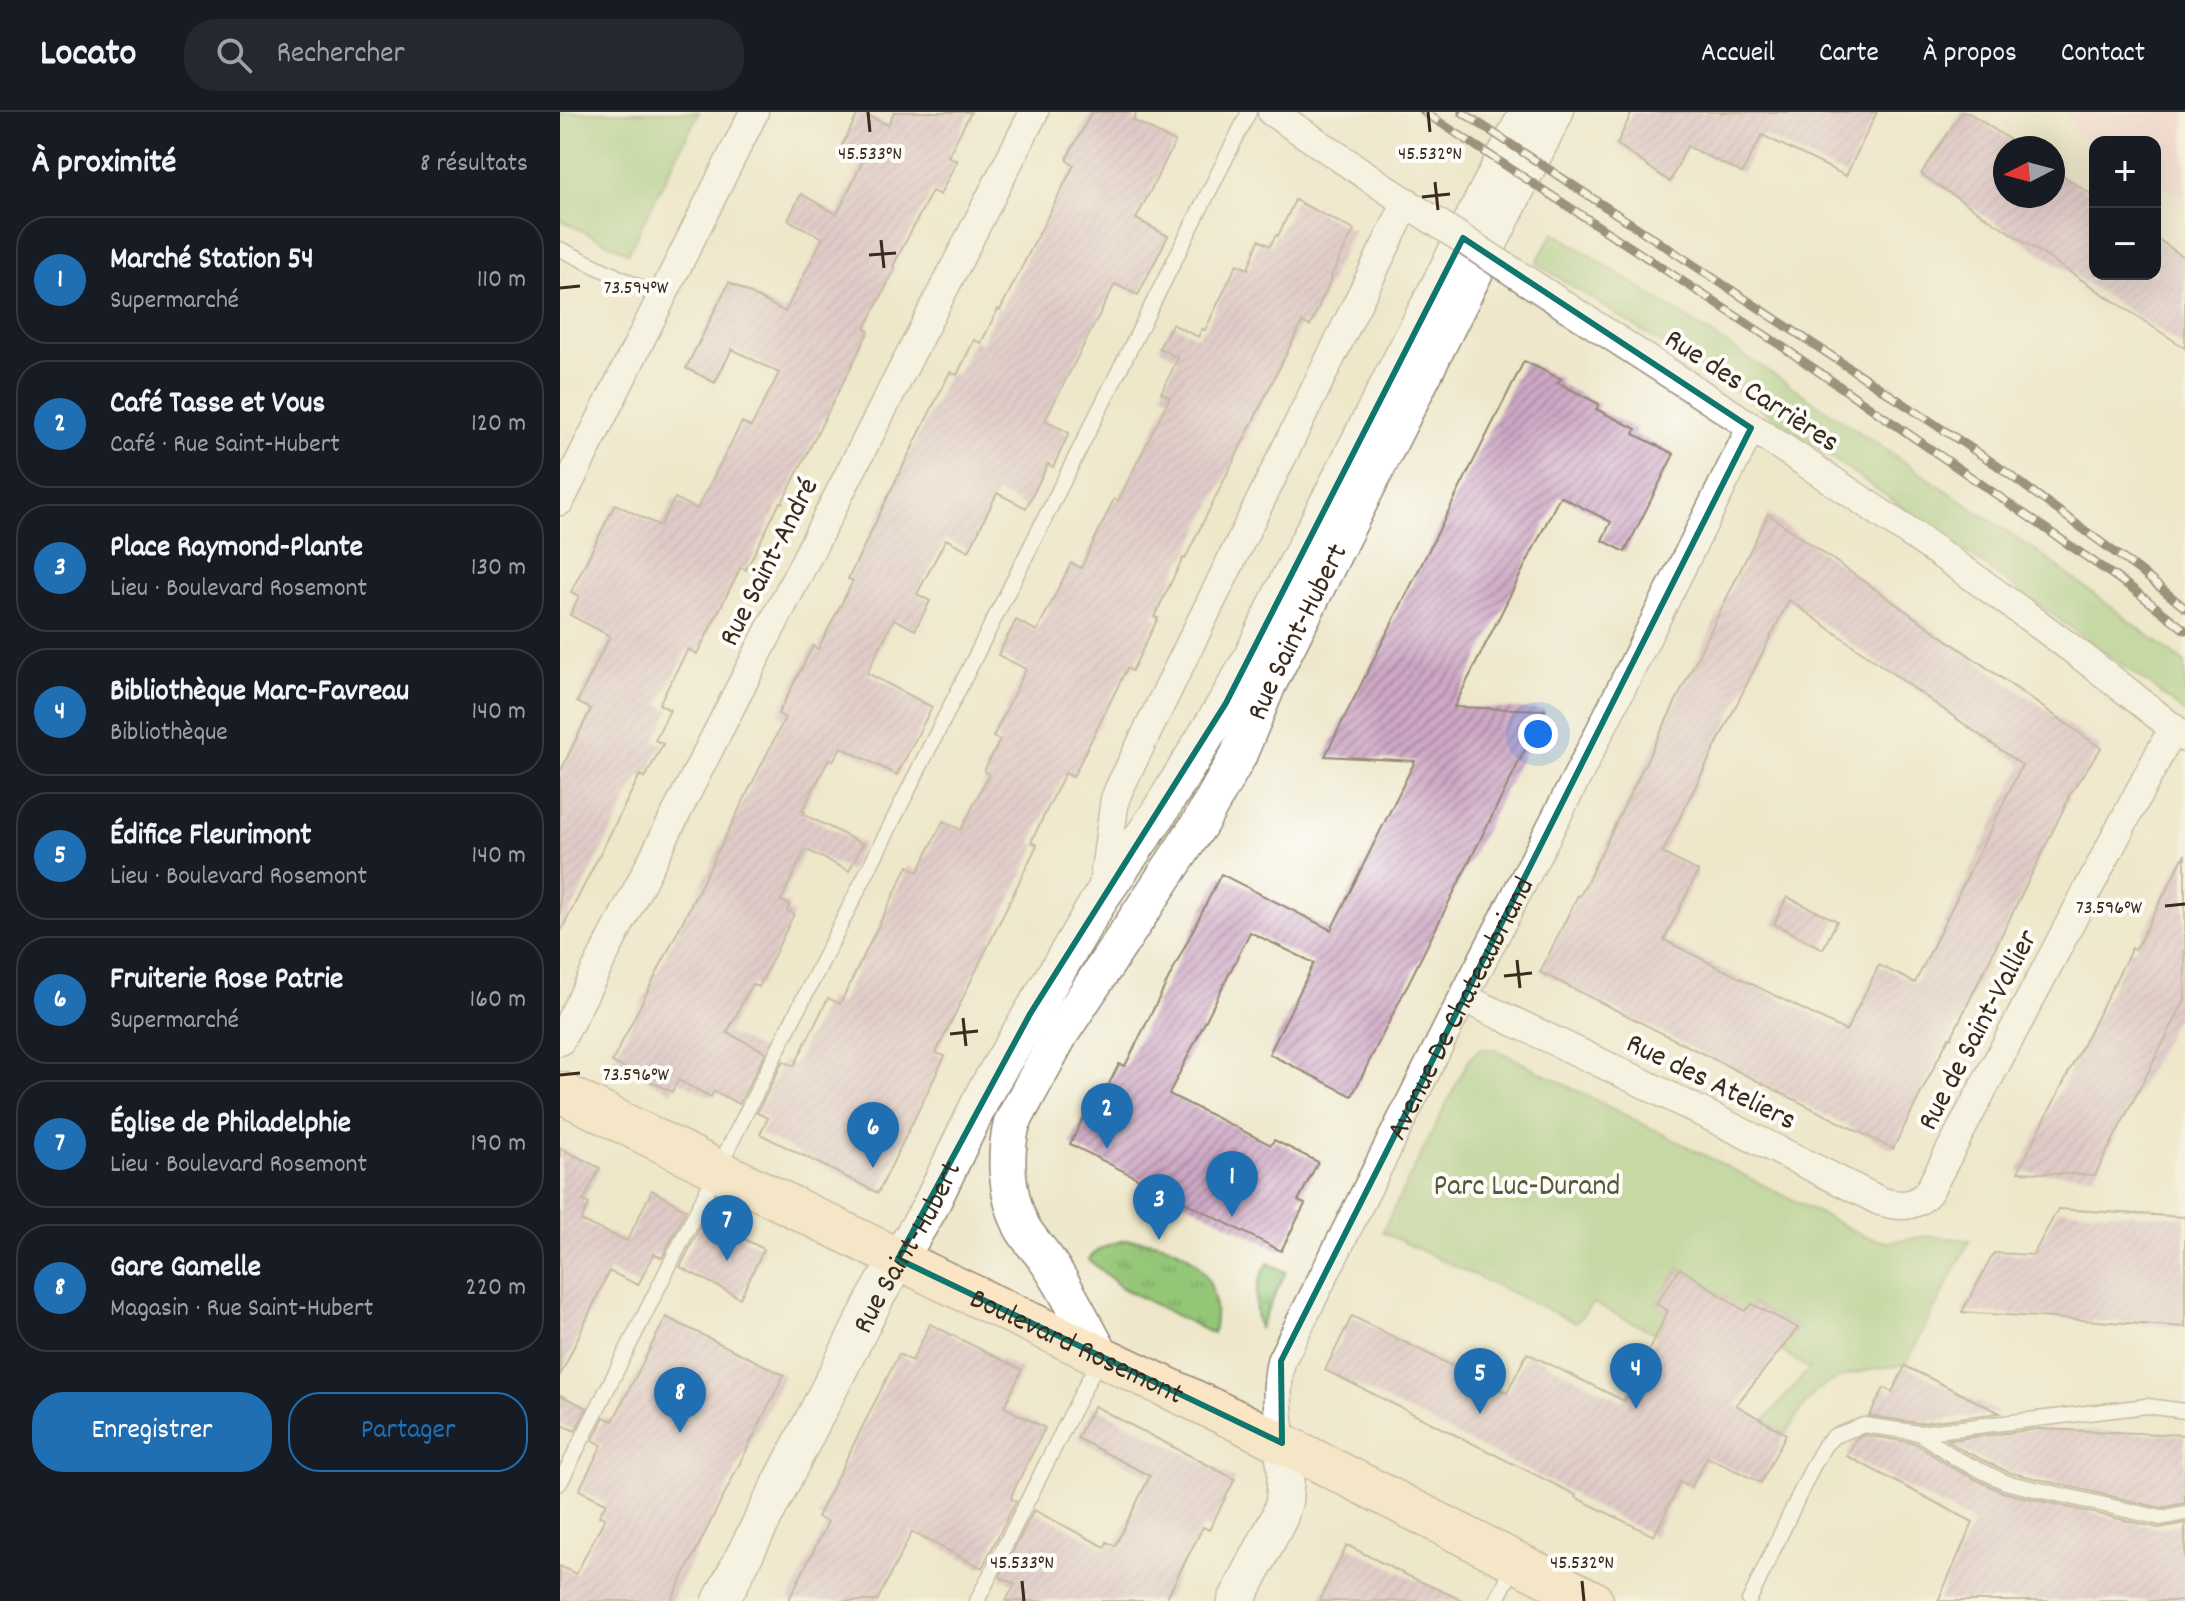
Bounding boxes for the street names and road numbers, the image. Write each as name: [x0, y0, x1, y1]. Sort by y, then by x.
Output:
street label: Rue des Carrières: [1655, 320, 1847, 466]
street label: Rue Saint-André: [710, 471, 832, 655]
street label: Rue Saint-Hubert: [1238, 537, 1361, 728]
street label: Avenue De Chateaubriand: [1378, 871, 1548, 1149]
street label: Rue de Saint-Vallier: [1909, 923, 2051, 1139]
street label: Rue des Ateliers: [1618, 1024, 1802, 1144]
street label: Rue Saint-Hubert: [844, 1155, 975, 1342]
street label: Boulevard Rosemont: [961, 1280, 1190, 1418]

